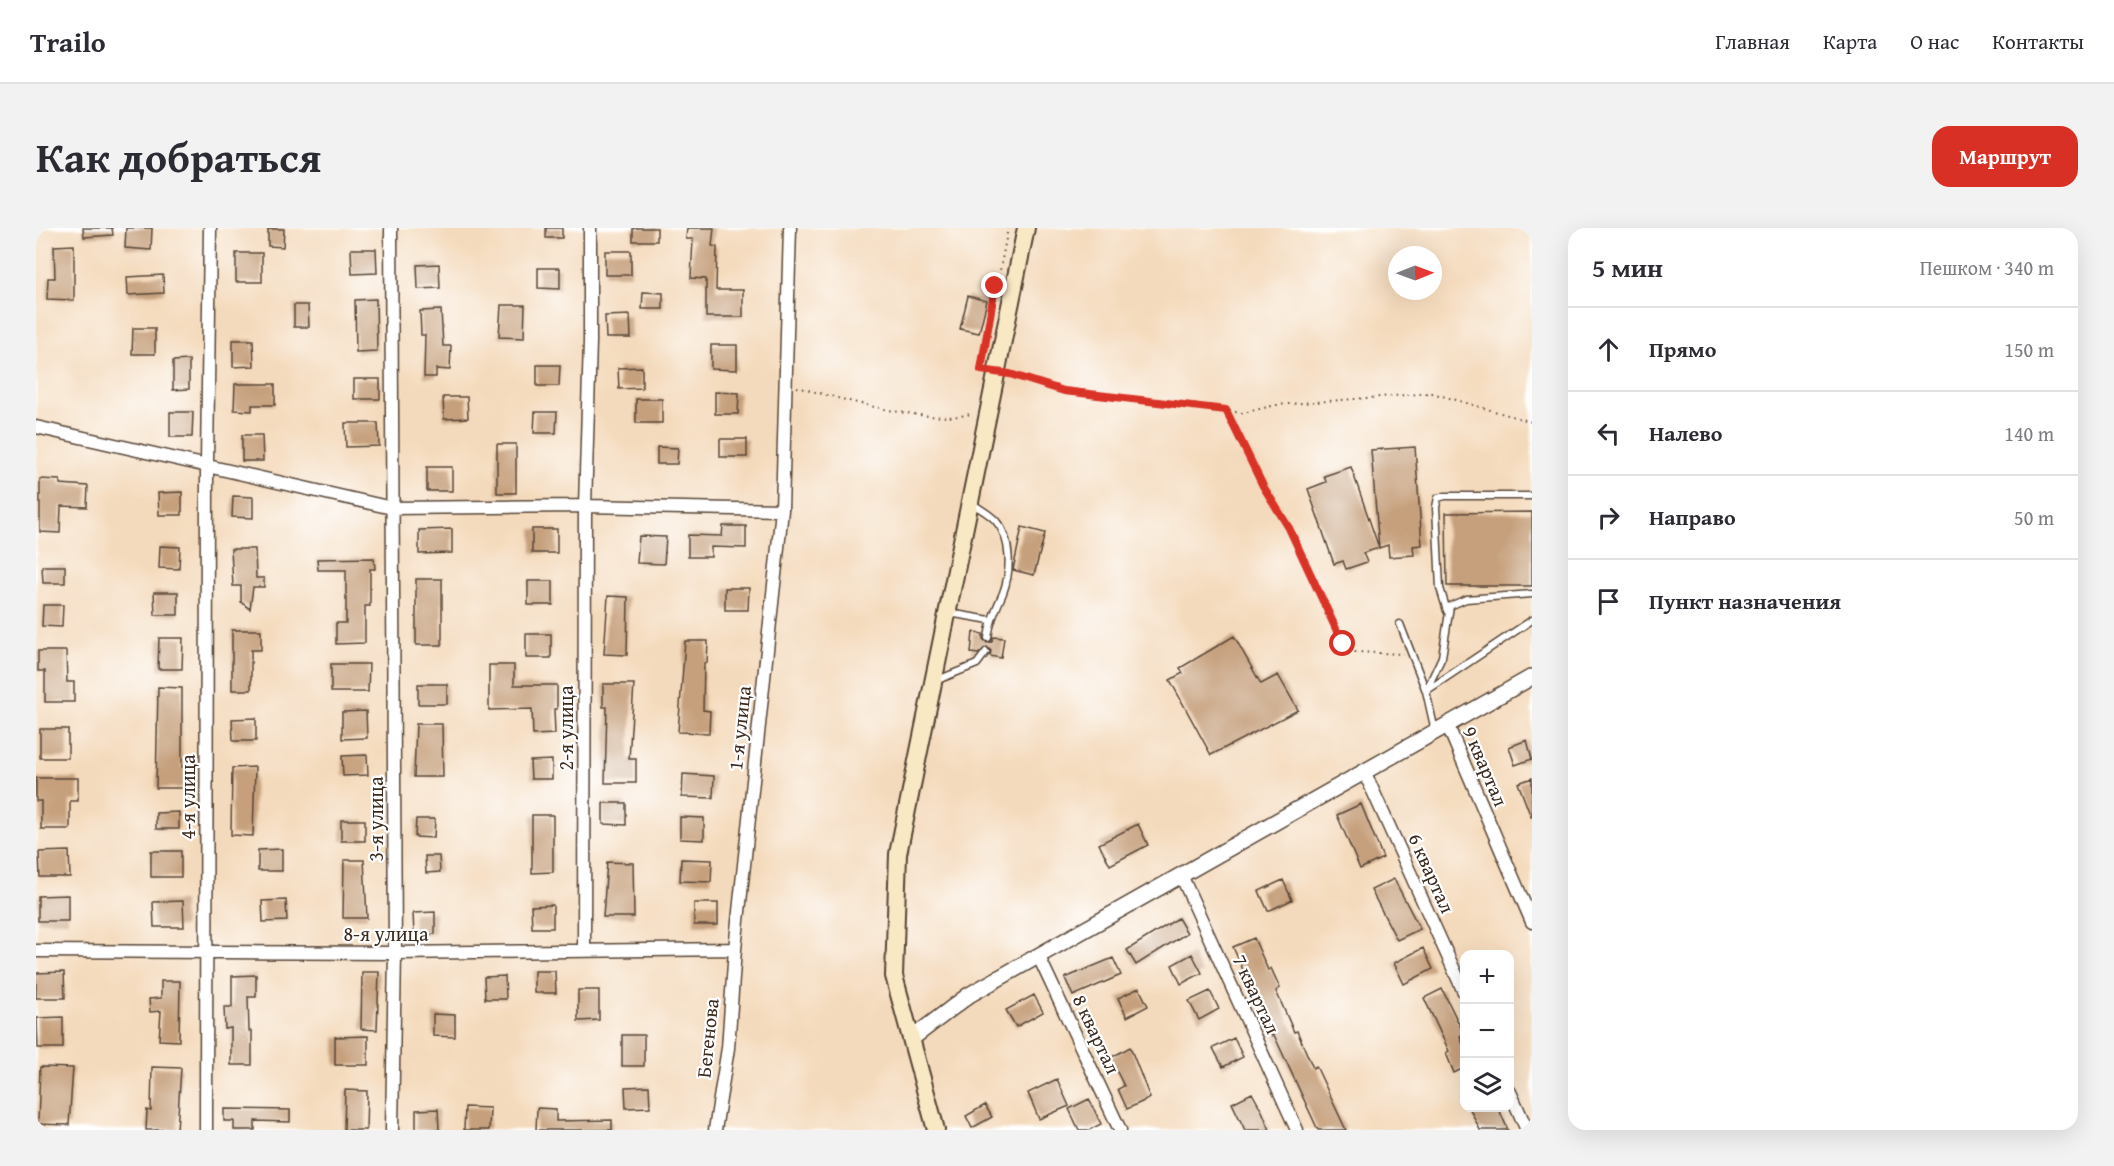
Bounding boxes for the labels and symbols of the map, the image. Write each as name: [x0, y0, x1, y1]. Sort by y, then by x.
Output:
north arrow: [1388, 246, 1442, 300]
route end: [981, 272, 1007, 298]
route start: [1329, 630, 1355, 656]
street label: 1-я улица: [720, 684, 758, 772]
street label: 2-я улица: [551, 685, 580, 771]
street label: 9 квартал: [1456, 721, 1516, 811]
street label: 4-я улица: [173, 754, 202, 840]
street label: 3-я улица: [361, 776, 390, 862]
street label: 6 квартал: [1402, 828, 1462, 918]
street label: 8-я улица: [343, 919, 429, 948]
street label: 7 квартал: [1226, 949, 1288, 1039]
street label: 8 квартал: [1066, 989, 1128, 1079]
street label: Бегенова: [688, 996, 726, 1079]

